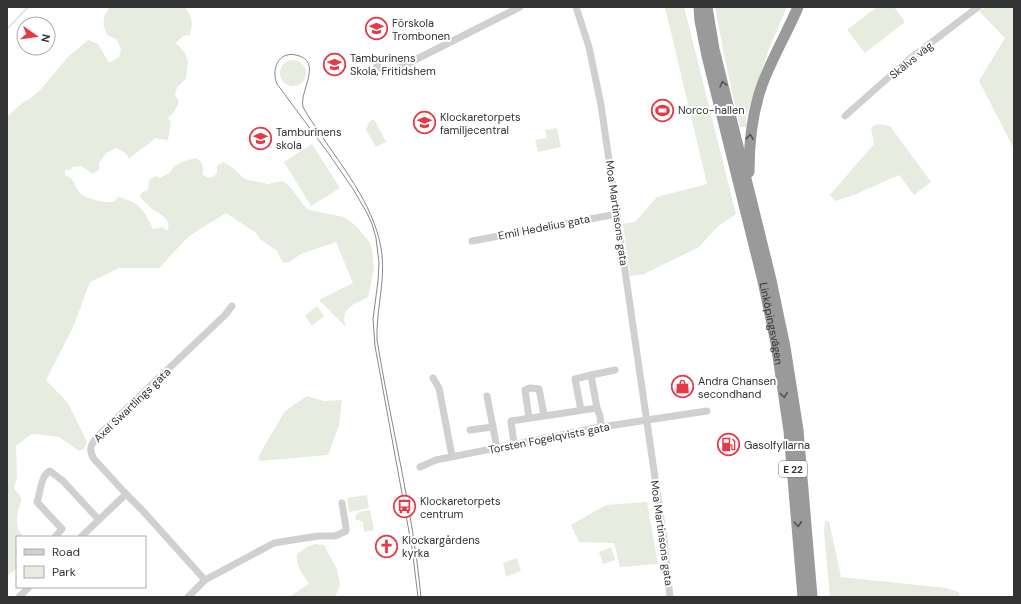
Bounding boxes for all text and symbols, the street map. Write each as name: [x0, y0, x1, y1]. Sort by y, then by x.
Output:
north arrow: [16, 16, 56, 56]
school or university icon: Förskola Trombonen: [363, 16, 389, 42]
place label: Förskola Trombonen: [392, 16, 450, 43]
text: N: [38, 33, 53, 44]
street label: Skälvs väg: [886, 38, 936, 82]
school or university icon: Tamburinens Skola, Fritidshem: [322, 51, 348, 77]
place label: Tamburinens Skola, Fritidshem: [350, 51, 436, 78]
one-way arrow: [719, 81, 728, 88]
sports icon: Norco-hallen: [649, 97, 675, 123]
place label: Norco-hallen: [678, 103, 745, 117]
school or university icon: Klockaretorpets familjecentral: [412, 110, 438, 136]
place label: Klockaretorpets familjecentral: [440, 110, 521, 137]
school or university icon: Tamburinens skola: [248, 125, 274, 151]
place label: Tamburinens skola: [276, 125, 341, 152]
one-way arrow: [745, 134, 754, 140]
street label: Moa Martinsons gata: [603, 159, 631, 267]
street label: Emil Hedelius gata: [497, 211, 591, 243]
street label: Linköpingsvägen: [756, 281, 786, 366]
street label: Axel Swartlings gata: [91, 365, 173, 445]
shop icon: Andra Chansen secondhand: [669, 374, 695, 400]
place label: Andra Chansen secondhand: [698, 374, 776, 401]
one-way arrow: [779, 392, 788, 398]
street label: Torsten Fogelqvists gata: [487, 419, 611, 457]
fuel station icon: Gasolfyllarna: [715, 432, 741, 458]
place label: Gasolfyllarna: [744, 438, 810, 452]
road number: E 22: [779, 461, 807, 477]
street label: Moa Martinsons gata: [648, 479, 676, 587]
bus stop icon: Klockaretorpets centrum: [392, 494, 418, 520]
place label: Klockaretorpets centrum: [420, 494, 501, 521]
one-way arrow: [793, 521, 802, 527]
church icon: Klockargårdens kyrka: [374, 533, 400, 559]
place label: Klockargårdens kyrka: [402, 533, 480, 560]
legend: [16, 536, 146, 588]
text: Road: [52, 544, 80, 560]
text: Park: [52, 564, 76, 580]

